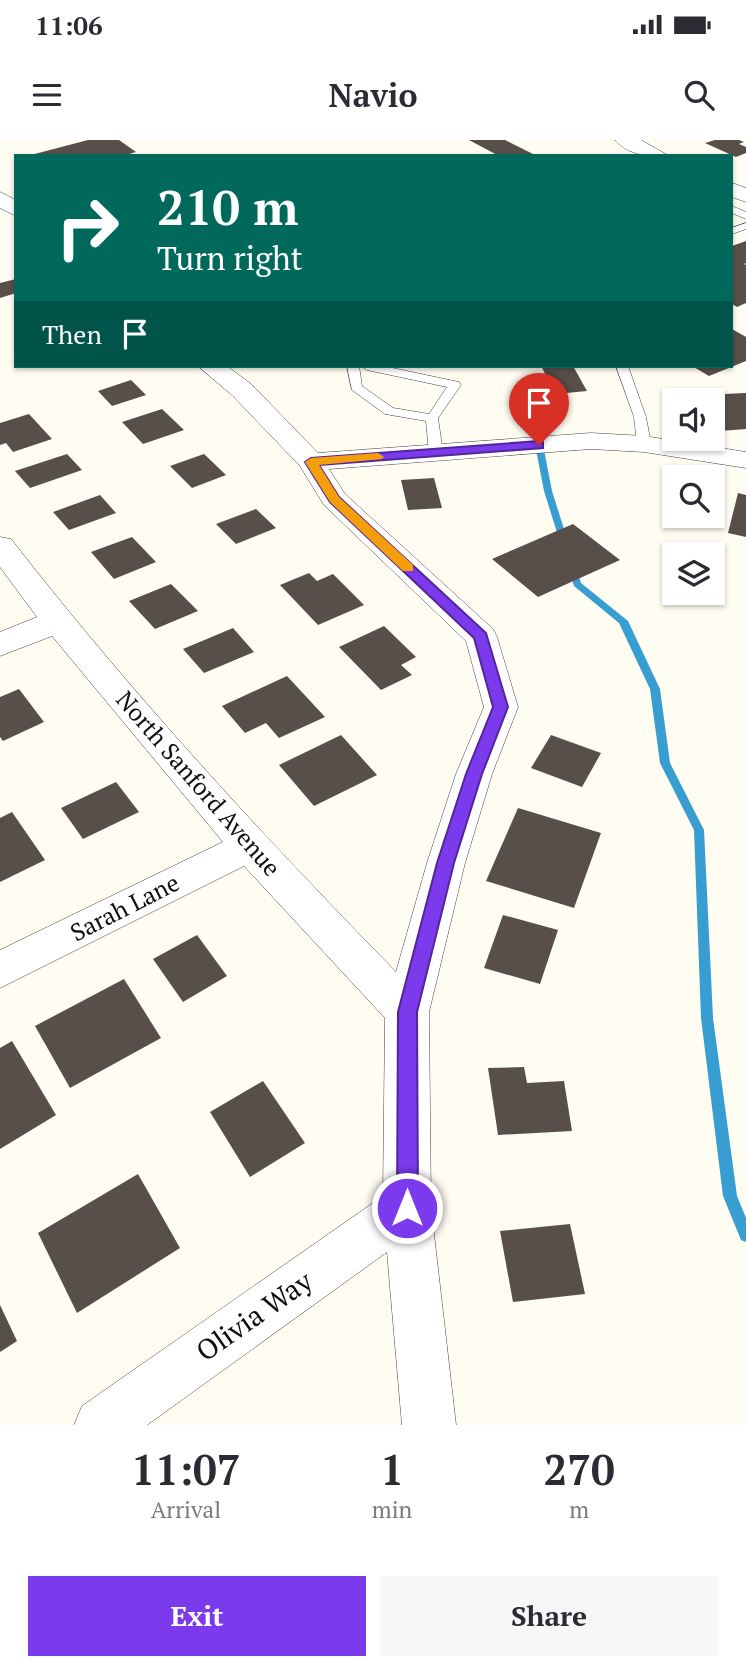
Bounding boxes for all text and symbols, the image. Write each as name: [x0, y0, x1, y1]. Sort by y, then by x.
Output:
text: 11:06: [35, 8, 103, 42]
text: Navio: [329, 74, 417, 116]
icon: menu: [28, 76, 66, 114]
icon: search: [680, 76, 718, 114]
text: 210 m: [157, 174, 299, 239]
icon: right: [42, 182, 133, 273]
text: Turn right: [157, 237, 303, 279]
icon: arrive: [116, 315, 154, 353]
text: Then: [42, 317, 102, 351]
pin: [509, 373, 569, 445]
icon: arrive: [520, 384, 558, 422]
map controls: [662, 388, 725, 605]
button: sound: [662, 388, 725, 451]
button: search: [662, 465, 725, 528]
button: layers: [662, 542, 725, 605]
street label: North Sanford Avenue: [109, 684, 288, 883]
street label: Sarah Lane: [65, 866, 184, 948]
position arrow: [370, 1171, 444, 1245]
street label: Olivia Way: [188, 1262, 320, 1369]
text: 11:07: [131, 1441, 241, 1497]
text: 1: [380, 1441, 404, 1497]
text: 270: [544, 1441, 615, 1497]
text: Arrival: [151, 1494, 221, 1525]
text: min: [372, 1494, 412, 1525]
text: m: [569, 1494, 589, 1525]
button: Exit: [28, 1576, 366, 1656]
button: Share: [380, 1576, 718, 1656]

